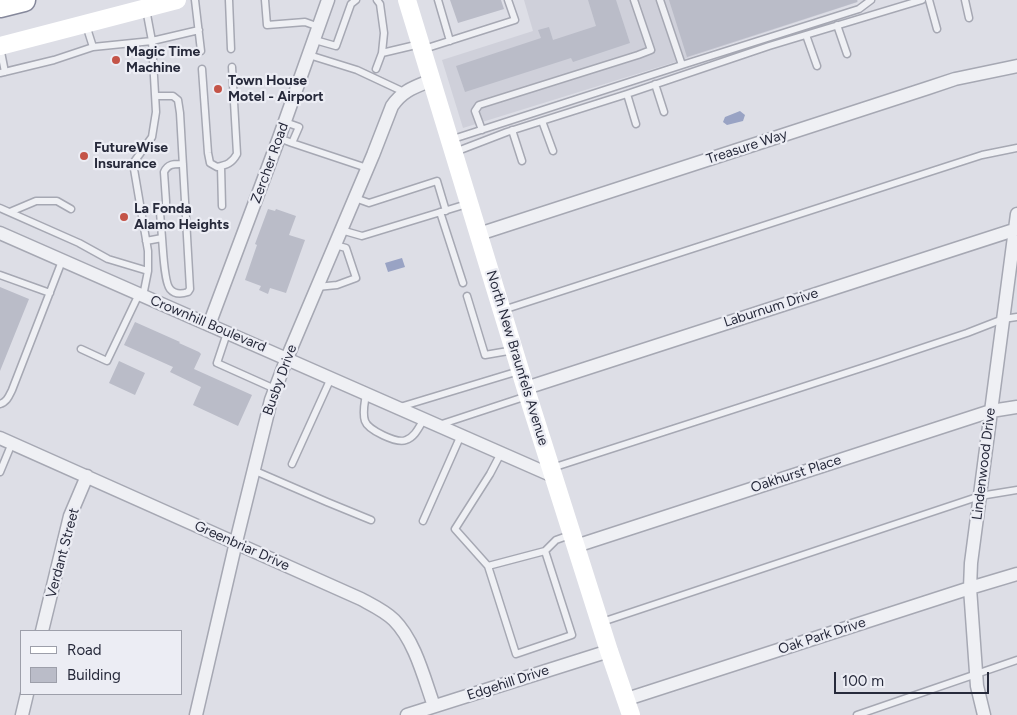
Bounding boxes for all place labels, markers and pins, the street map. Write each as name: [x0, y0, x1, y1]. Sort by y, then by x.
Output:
place label: Magic Time Machine: [126, 44, 200, 76]
marker: Magic Time Machine: [110, 54, 122, 66]
place label: Town House Motel - Airport: [228, 73, 324, 105]
marker: Town House Motel - Airport: [212, 83, 224, 95]
place label: FutureWise Insurance: [94, 140, 168, 172]
marker: FutureWise Insurance: [78, 150, 90, 162]
place label: La Fonda Alamo Heights: [134, 201, 229, 233]
marker: La Fonda Alamo Heights: [118, 211, 130, 223]

